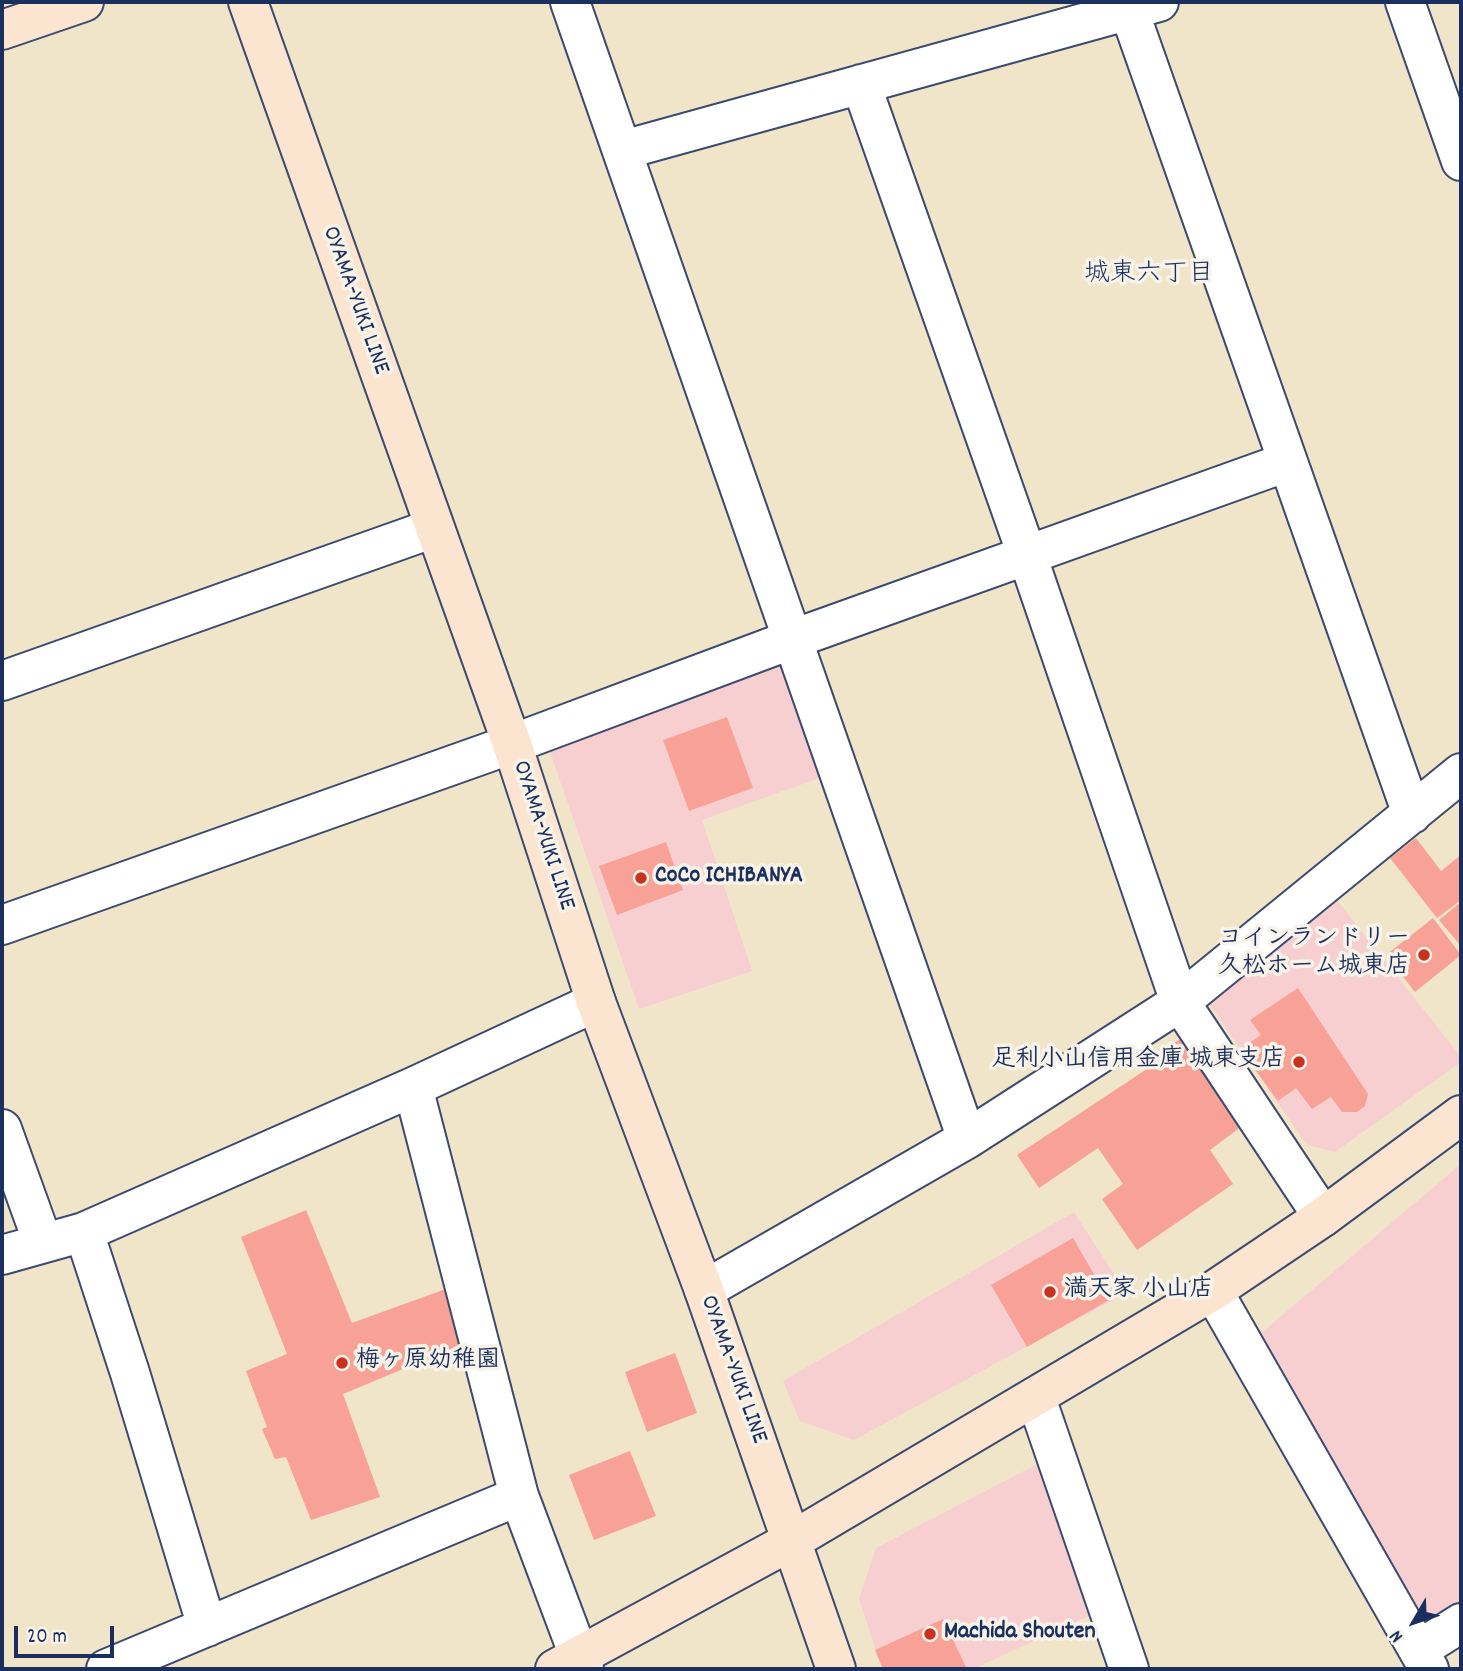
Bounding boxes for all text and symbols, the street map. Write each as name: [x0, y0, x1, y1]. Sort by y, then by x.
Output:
street label: OYAMA-YUKI LINE: [314, 223, 394, 379]
district label: 城東六丁目: [1084, 260, 1214, 292]
street label: OYAMA-YUKI LINE: [504, 758, 580, 914]
place label: CoCo ICHIBANYA: [655, 864, 803, 892]
marker: CoCo ICHIBANYA: [633, 870, 649, 886]
place label: コインランドリー 久松ホーム城東店: [1218, 927, 1410, 983]
marker: コインランドリー 久松ホーム城東店: [1416, 947, 1432, 963]
place label: 足利小山信用金庫 城東支店: [992, 1048, 1285, 1076]
marker: 足利小山信用金庫 城東支店: [1291, 1054, 1307, 1070]
place label: 満天家 小山店: [1064, 1278, 1213, 1306]
marker: 満天家 小山店: [1042, 1284, 1058, 1300]
street label: OYAMA-YUKI LINE: [692, 1292, 772, 1448]
place label: 梅ヶ原幼稚園: [356, 1349, 500, 1377]
marker: 梅ヶ原幼稚園: [334, 1355, 350, 1371]
north arrow: [1379, 1587, 1449, 1657]
scale bar: [18, 1612, 117, 1656]
place label: Machida Shouten: [944, 1620, 1095, 1648]
text: 20 m: [27, 1623, 67, 1653]
text: N: [1384, 1623, 1411, 1648]
marker: Machida Shouten: [922, 1626, 938, 1642]

